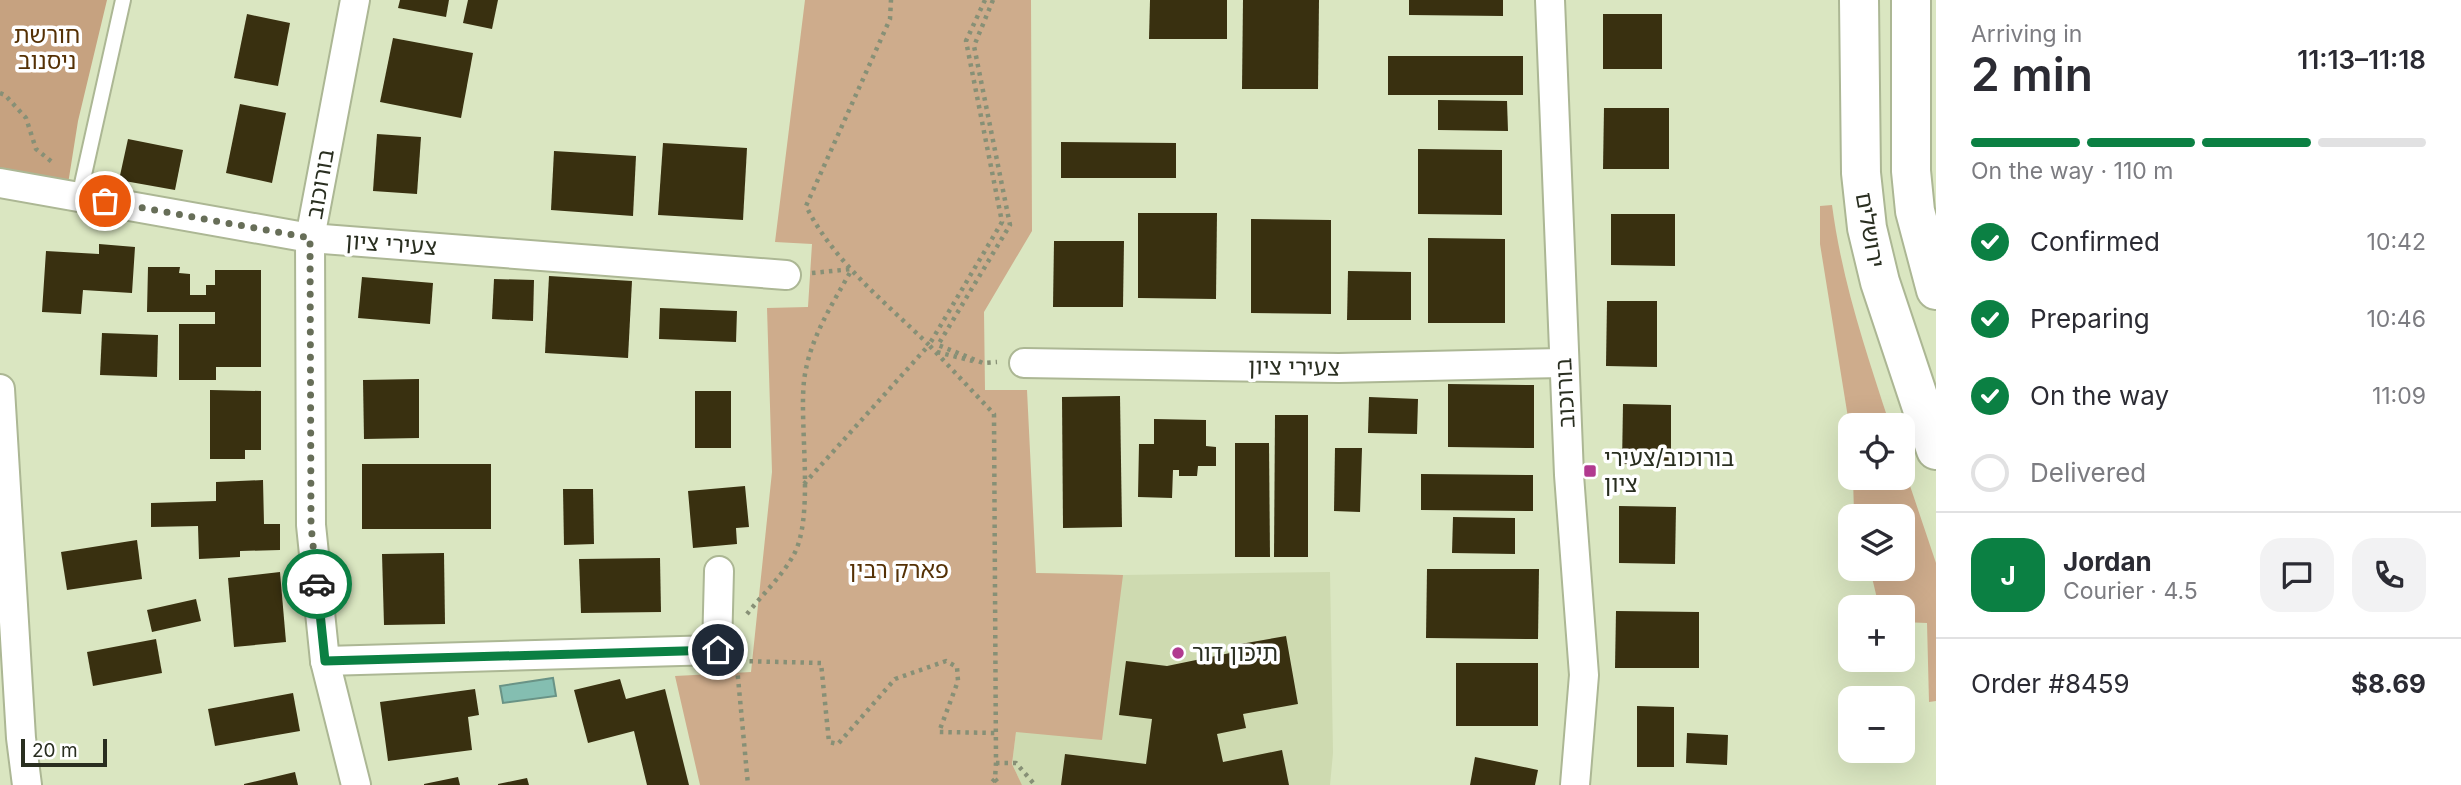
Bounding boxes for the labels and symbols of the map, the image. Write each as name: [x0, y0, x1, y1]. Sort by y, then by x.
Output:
park label: חורשת ניסנוב: [14, 21, 80, 75]
street label: בורוכוב: [300, 147, 340, 221]
pin: [75, 171, 135, 231]
street label: ירושלים: [1850, 190, 1890, 270]
street label: צעירי ציון: [344, 227, 438, 261]
street label: צעירי ציון: [1248, 352, 1340, 382]
street label: בורוכוב: [1549, 357, 1581, 429]
place label: בורוכוב/צעירי ציון: [1604, 444, 1734, 498]
marker: בורוכוב/צעירי ציון: [1582, 463, 1598, 479]
courier: [282, 549, 352, 619]
park label: פארק רבין: [849, 556, 949, 584]
pin: [688, 620, 748, 680]
place label: תיכון דור: [1192, 639, 1278, 667]
marker: תיכון דור: [1170, 645, 1186, 661]
scale bar: [21, 736, 107, 768]

